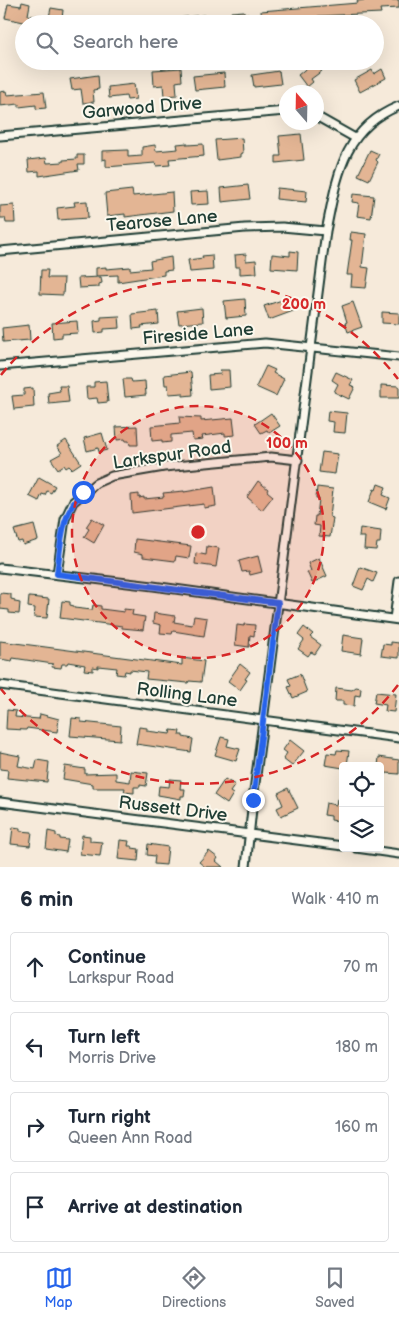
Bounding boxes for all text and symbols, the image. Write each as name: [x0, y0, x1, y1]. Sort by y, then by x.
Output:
search box: [15, 15, 384, 70]
icon: search: [33, 29, 61, 57]
text: Search here: [73, 31, 178, 54]
north arrow: [279, 85, 324, 130]
street label: Garwood Drive: [81, 92, 203, 124]
street label: Tearose Lane: [106, 206, 219, 236]
text: 200 m: [282, 295, 326, 314]
street label: Fireside Lane: [142, 319, 255, 349]
text: 100 m: [266, 434, 308, 453]
street label: Larkspur Road: [111, 436, 233, 474]
route start: [72, 481, 95, 504]
centre of rings: [189, 523, 207, 541]
street label: Rolling Lane: [135, 678, 239, 712]
map controls: [339, 762, 384, 852]
button: locate: [339, 762, 384, 807]
route end: [242, 789, 265, 812]
street label: Russett Drive: [117, 792, 229, 826]
button: layers: [339, 807, 384, 852]
text: 6 min: [20, 887, 73, 912]
text: Walk · 410 m: [292, 890, 379, 909]
text: Continue: [68, 946, 146, 969]
icon: ahead: [21, 953, 49, 981]
text: 70 m: [343, 958, 378, 977]
text: Larkspur Road: [68, 969, 174, 988]
text: Turn left: [68, 1026, 140, 1049]
icon: left: [21, 1033, 49, 1061]
text: 180 m: [336, 1038, 378, 1057]
text: Morris Drive: [68, 1049, 156, 1068]
text: Turn right: [68, 1106, 151, 1129]
icon: right: [21, 1113, 49, 1141]
text: 160 m: [335, 1118, 378, 1137]
text: Queen Ann Road: [68, 1129, 193, 1148]
icon: arrive: [21, 1193, 49, 1221]
text: Arrive at destination: [68, 1196, 243, 1219]
tab: Map: [45, 1264, 73, 1311]
tab: Directions: [162, 1264, 226, 1311]
tab: Saved: [315, 1264, 354, 1311]

